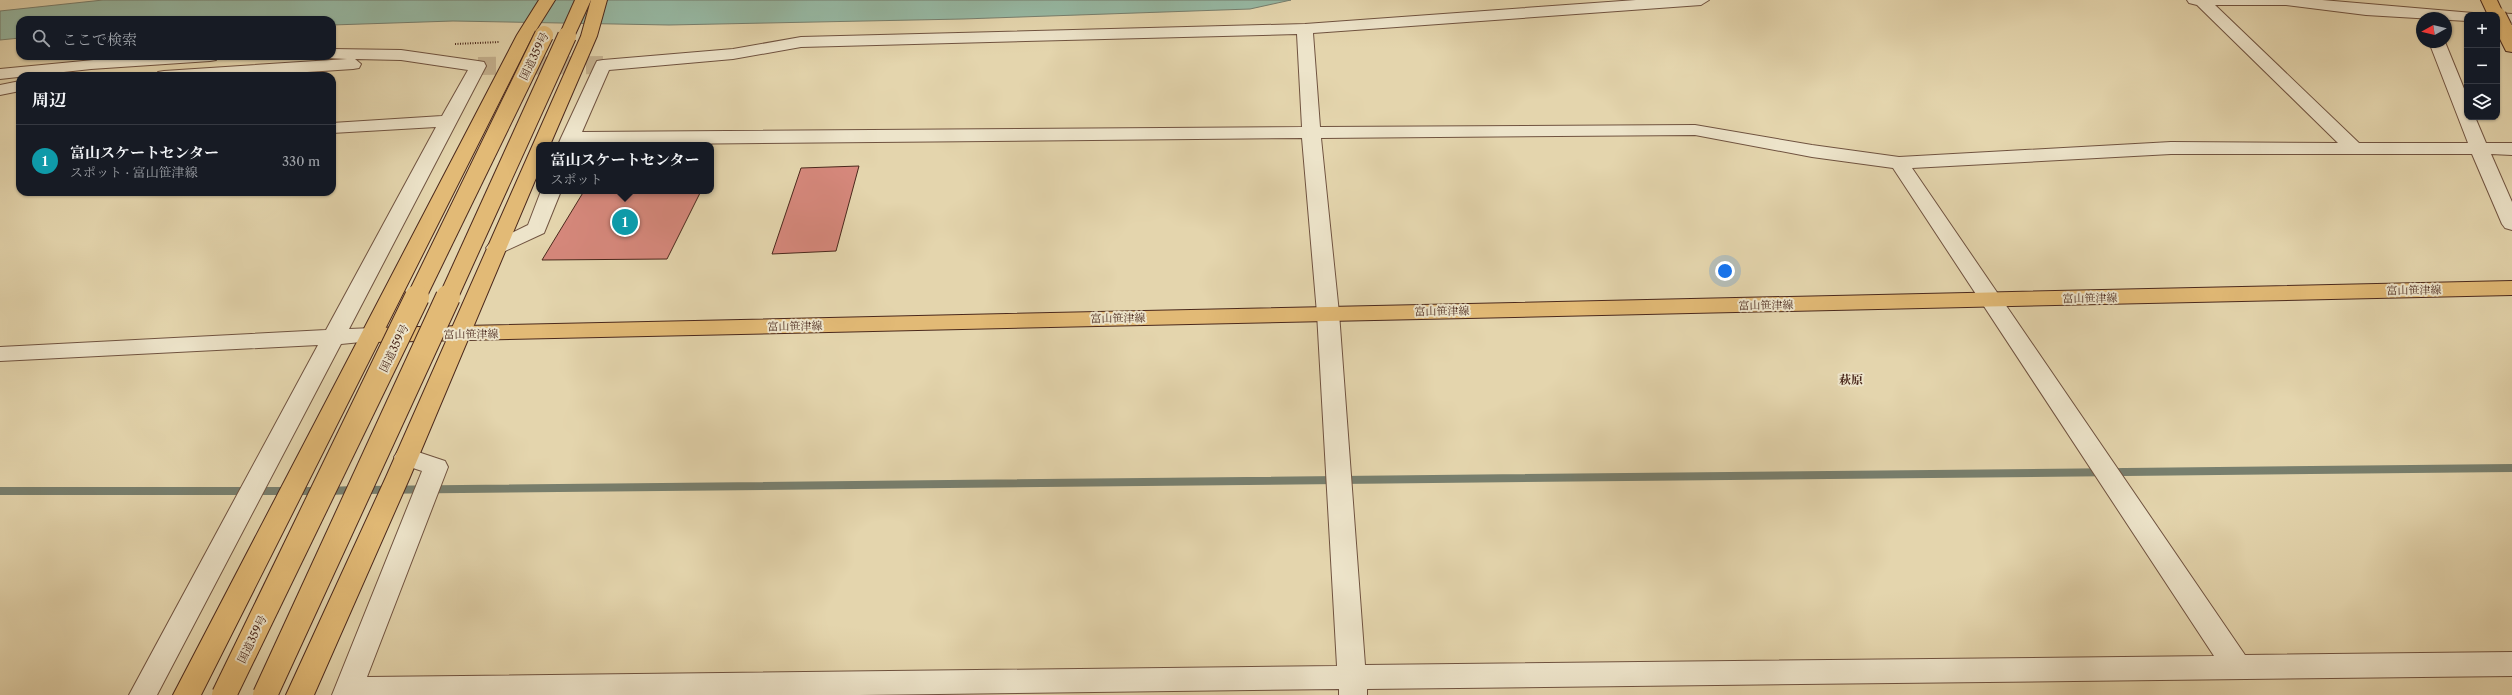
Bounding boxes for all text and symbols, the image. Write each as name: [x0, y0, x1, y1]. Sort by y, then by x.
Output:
north arrow: [2416, 12, 2452, 48]
map controls: [2464, 12, 2500, 120]
button: +: [2464, 12, 2500, 48]
search box: [16, 16, 336, 60]
icon: search: [30, 27, 52, 49]
text: ここで検索: [62, 30, 137, 49]
street label: 国道359号: [516, 30, 552, 82]
button: −: [2464, 48, 2500, 84]
button: layers: [2464, 84, 2500, 120]
text: 周辺: [32, 90, 66, 110]
popup: [536, 142, 714, 194]
text: 富山スケートセンター: [70, 143, 219, 162]
text: 富山スケートセンター: [551, 150, 699, 169]
text: 1: [42, 153, 48, 169]
text: 330 m: [282, 153, 320, 169]
text: スポット · 富山笹津線: [70, 164, 198, 180]
text: スポット: [551, 171, 603, 187]
pin: 1: [612, 207, 638, 237]
your location: [1715, 261, 1735, 281]
street label: 富山笹津線: [2386, 283, 2442, 297]
street label: 富山笹津線: [2062, 291, 2118, 305]
street label: 富山笹津線: [1738, 298, 1794, 312]
street label: 富山笹津線: [1414, 304, 1470, 318]
street label: 富山笹津線: [1090, 311, 1146, 325]
street label: 富山笹津線: [767, 319, 823, 333]
street label: 国道359号: [376, 322, 412, 374]
street label: 富山笹津線: [443, 327, 499, 341]
district label: 萩原: [1839, 372, 1863, 387]
street label: 国道359号: [234, 613, 270, 665]

